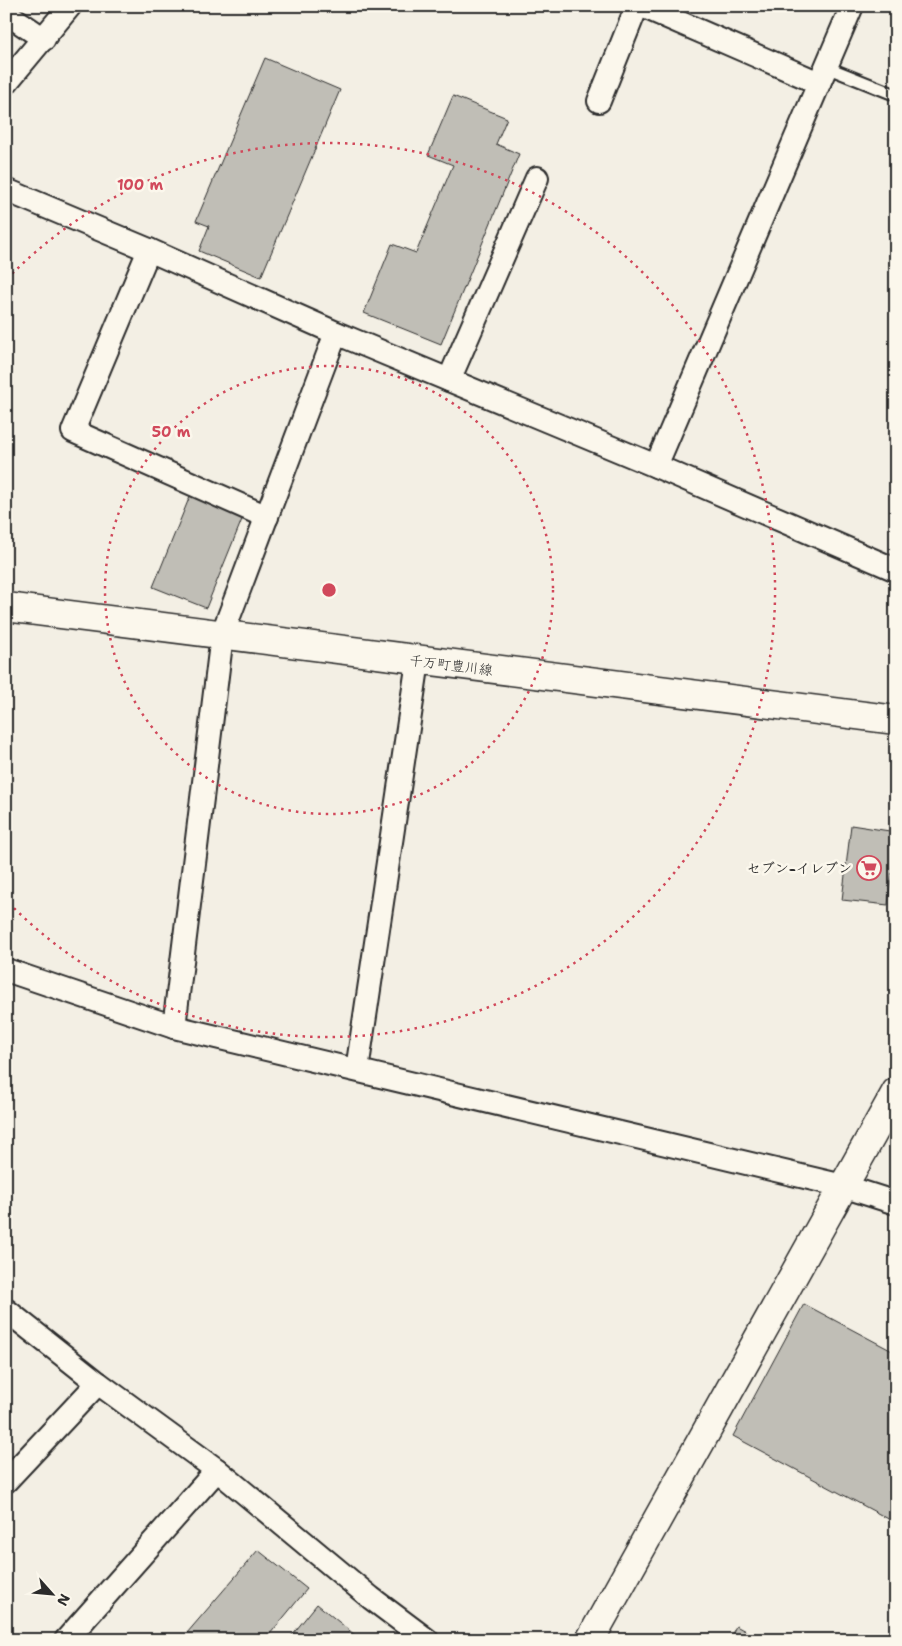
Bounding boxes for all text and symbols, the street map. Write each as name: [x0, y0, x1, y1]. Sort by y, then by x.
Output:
text: 100 m: [117, 175, 163, 195]
text: 50 m: [152, 422, 191, 442]
centre of rings: [320, 581, 338, 599]
street label: 千万町豊川線: [408, 651, 494, 679]
supermarket icon: セブン-イレブン: [856, 855, 882, 881]
place label: セブン-イレブン: [747, 859, 852, 877]
north arrow: [28, 1568, 78, 1618]
text: N: [53, 1591, 74, 1609]

